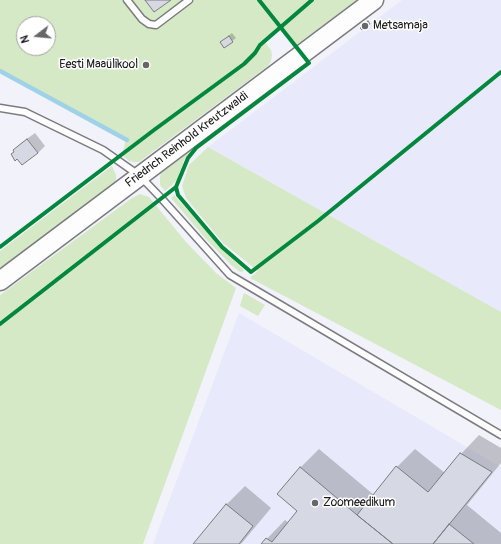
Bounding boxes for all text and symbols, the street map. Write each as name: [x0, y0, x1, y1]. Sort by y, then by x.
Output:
north arrow: [16, 16, 56, 56]
place label: Metsamaja: [373, 19, 428, 33]
marker: Metsamaja: [360, 21, 370, 31]
text: N: [18, 34, 32, 45]
place label: Eesti Maaülikool: [59, 58, 138, 72]
marker: Eesti Maaülikool: [141, 60, 151, 70]
street label: Friedrich Reinhold Kreutzwaldi: [123, 89, 251, 191]
place label: Zoomeedikum: [323, 496, 395, 510]
marker: Zoomeedikum: [310, 498, 320, 508]

